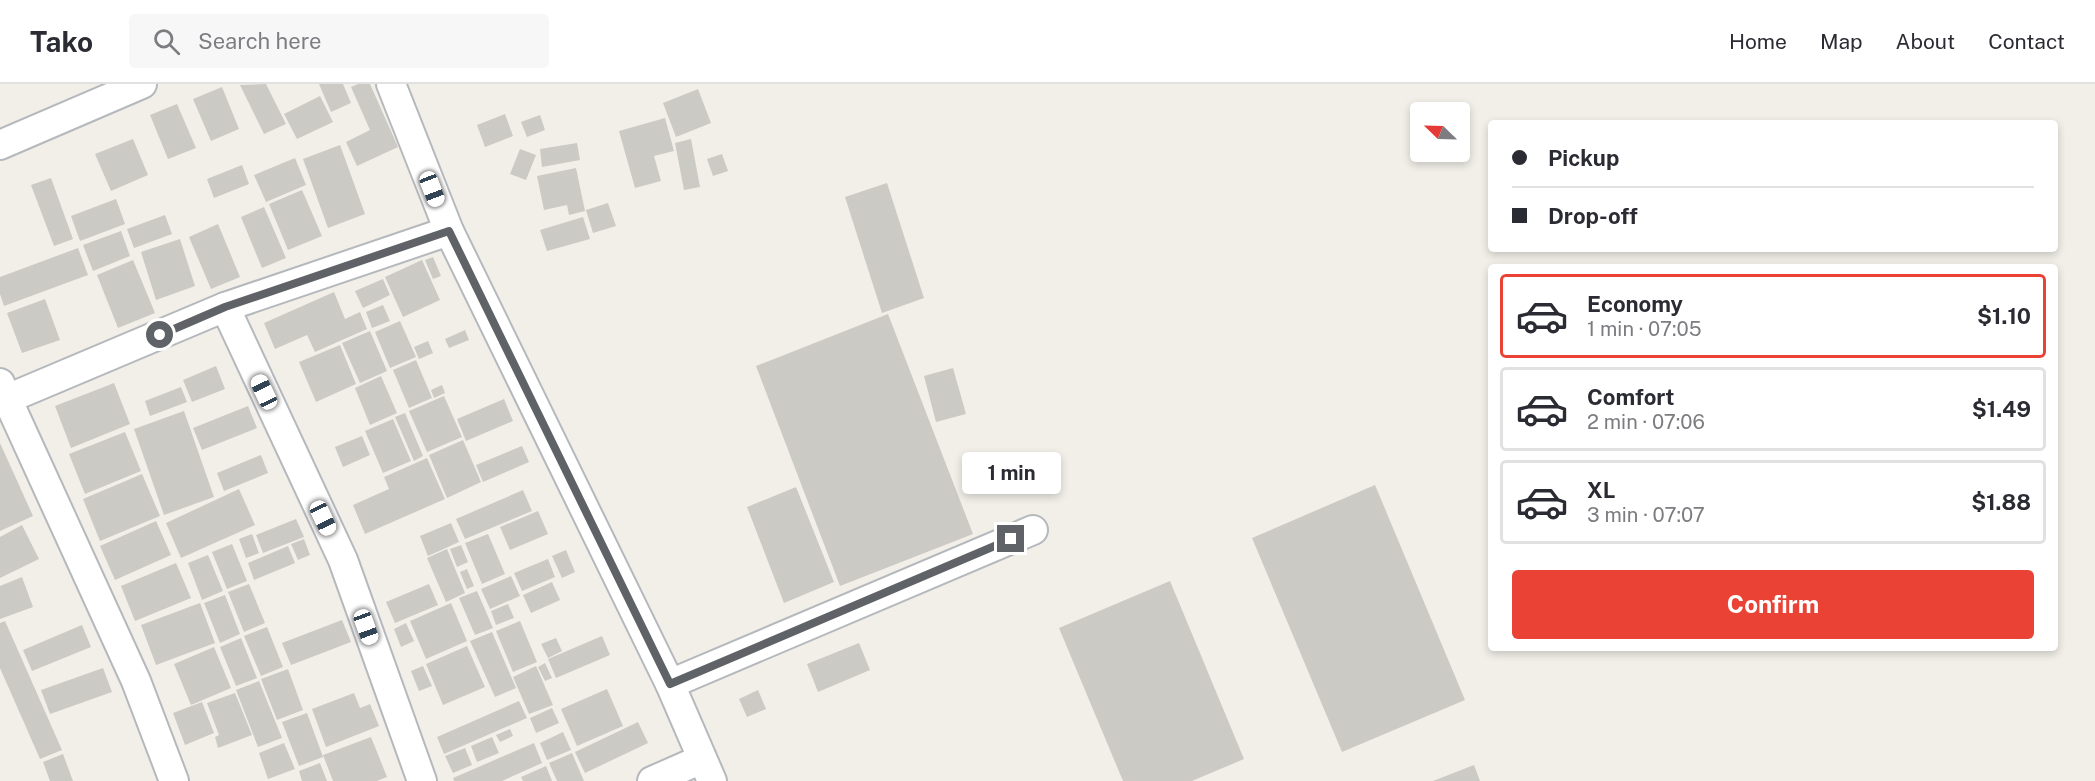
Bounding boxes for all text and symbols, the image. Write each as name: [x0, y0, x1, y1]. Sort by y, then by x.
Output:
search box: [129, 14, 549, 68]
text: Tako: [30, 25, 93, 58]
icon: search: [150, 25, 183, 58]
text: Search here: [198, 28, 322, 54]
text: Home: [1729, 29, 1787, 54]
text: Map: [1820, 29, 1863, 54]
text: About: [1896, 29, 1955, 54]
text: Contact: [1988, 29, 2065, 54]
north arrow: [1410, 102, 1470, 162]
map controls: [1410, 102, 1470, 162]
text: Pickup: [1548, 145, 1619, 171]
car: [417, 169, 447, 209]
text: Drop-off: [1548, 203, 1638, 229]
icon: car: [1515, 289, 1569, 343]
text: Economy: [1587, 291, 1683, 317]
text: $1.10: [1977, 303, 2031, 329]
text: 1 min · 07:05: [1587, 317, 1702, 341]
route start: [146, 321, 173, 348]
car: [248, 372, 280, 412]
icon: car: [1515, 382, 1569, 436]
text: Comfort: [1587, 384, 1674, 410]
text: $1.49: [1972, 396, 2031, 422]
text: 2 min · 07:06: [1587, 410, 1705, 434]
callout: 1 min: [962, 452, 1060, 494]
text: 1 min: [987, 461, 1036, 485]
icon: car: [1515, 475, 1569, 529]
text: XL: [1587, 477, 1615, 503]
text: $1.88: [1971, 489, 2031, 515]
car: [307, 498, 339, 538]
text: 3 min · 07:07: [1587, 503, 1705, 527]
route end: [997, 525, 1024, 552]
button: Confirm: [1512, 570, 2034, 639]
car: [351, 607, 381, 647]

